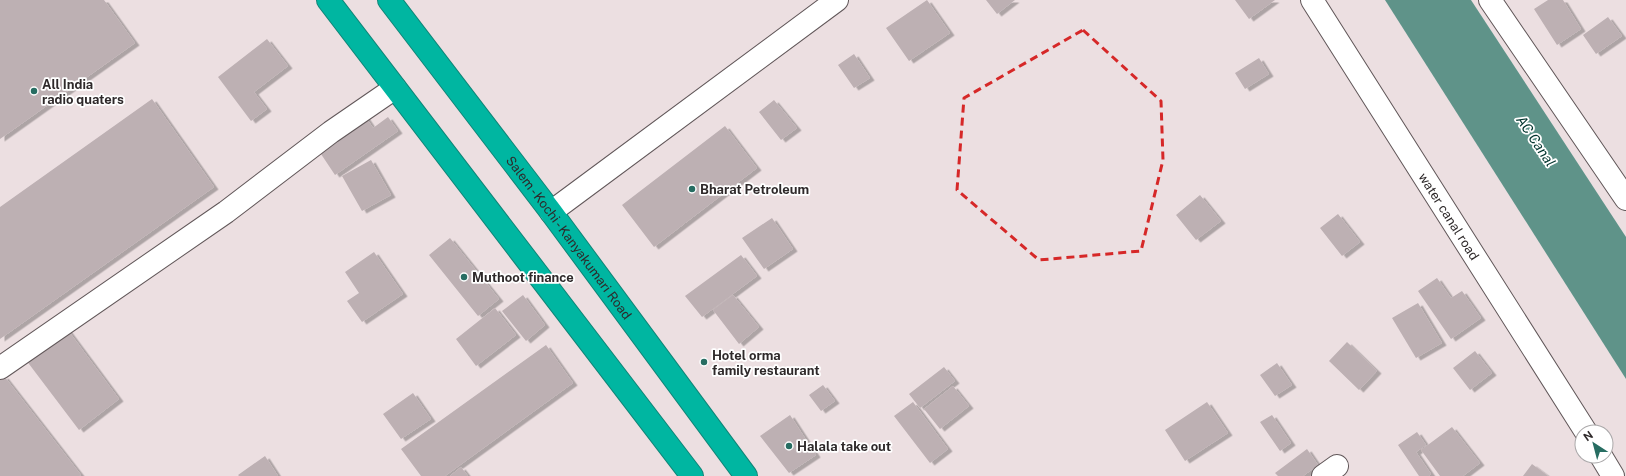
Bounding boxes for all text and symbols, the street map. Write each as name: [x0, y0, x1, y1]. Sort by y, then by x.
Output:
place label: All India radio quaters: [42, 77, 124, 107]
marker: All India radio quaters: [29, 86, 39, 96]
water label: AC Canal: [1513, 113, 1559, 169]
street label: Salem - Kochi - Kanyakumari Road: [503, 153, 635, 322]
street label: water canal road: [1415, 170, 1482, 263]
place label: Bharat Petroleum: [700, 182, 809, 197]
marker: Bharat Petroleum: [687, 184, 697, 194]
place label: Muthoot finance: [472, 270, 574, 285]
marker: Muthoot finance: [459, 272, 469, 282]
place label: Hotel orma family restaurant: [712, 348, 820, 378]
marker: Hotel orma family restaurant: [699, 357, 709, 367]
north arrow: [1574, 424, 1614, 464]
text: N: [1581, 429, 1595, 443]
place label: Halala take out: [797, 439, 891, 454]
marker: Halala take out: [784, 441, 794, 451]

